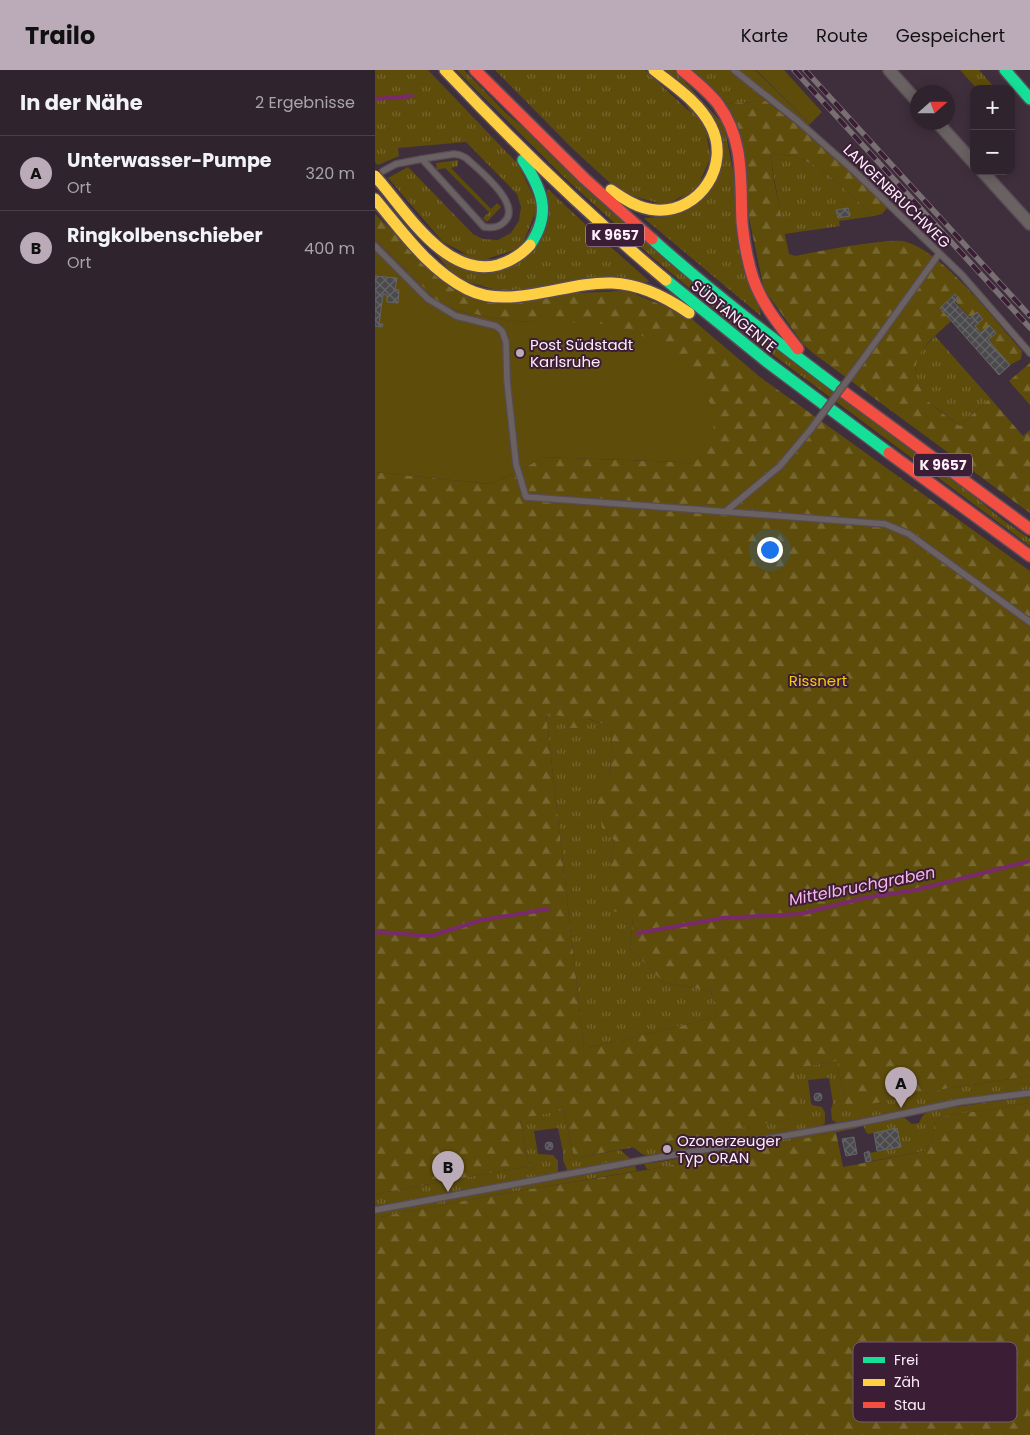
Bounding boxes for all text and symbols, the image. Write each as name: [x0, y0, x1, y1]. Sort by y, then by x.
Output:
text: Trailo: [25, 19, 95, 52]
text: Karte: [741, 23, 788, 48]
text: Route: [816, 23, 868, 48]
text: Gespeichert: [896, 23, 1005, 48]
north arrow: [910, 85, 955, 130]
map controls: [970, 85, 1015, 175]
button: +: [970, 85, 1015, 130]
text: In der Nähe: [20, 88, 143, 117]
text: 2 Ergebnisse: [255, 91, 355, 114]
button: −: [970, 130, 1015, 175]
street label: LANGENBRUCHWEG: [839, 139, 955, 253]
text: Unterwasser-Pumpe: [67, 147, 272, 174]
text: A: [30, 162, 42, 185]
text: 320 m: [306, 162, 355, 185]
text: Ort: [67, 176, 91, 199]
text: Ringkolbenschieber: [67, 222, 263, 249]
road number: K 9657: [586, 224, 644, 246]
text: B: [31, 237, 41, 260]
text: 400 m: [304, 237, 355, 260]
text: Ort: [67, 251, 91, 274]
street label: SÜDTANGENTE: [687, 275, 781, 357]
place label: Post Südstadt Karlsruhe: [530, 334, 633, 372]
marker: Post Südstadt Karlsruhe: [514, 347, 526, 359]
road number: K 9657: [914, 454, 972, 476]
your location: [757, 537, 783, 563]
park label: Rissnert: [789, 670, 847, 691]
water label: Mittelbruchgraben: [787, 861, 937, 911]
pin: A: [885, 1067, 917, 1108]
place label: Ozonerzeuger Typ ORAN: [677, 1130, 781, 1168]
marker: Ozonerzeuger Typ ORAN: [661, 1143, 673, 1155]
pin: B: [432, 1151, 464, 1192]
legend: [853, 1342, 1017, 1422]
text: Frei: [894, 1350, 918, 1370]
text: Zäh: [894, 1372, 920, 1392]
text: Stau: [894, 1395, 926, 1415]

